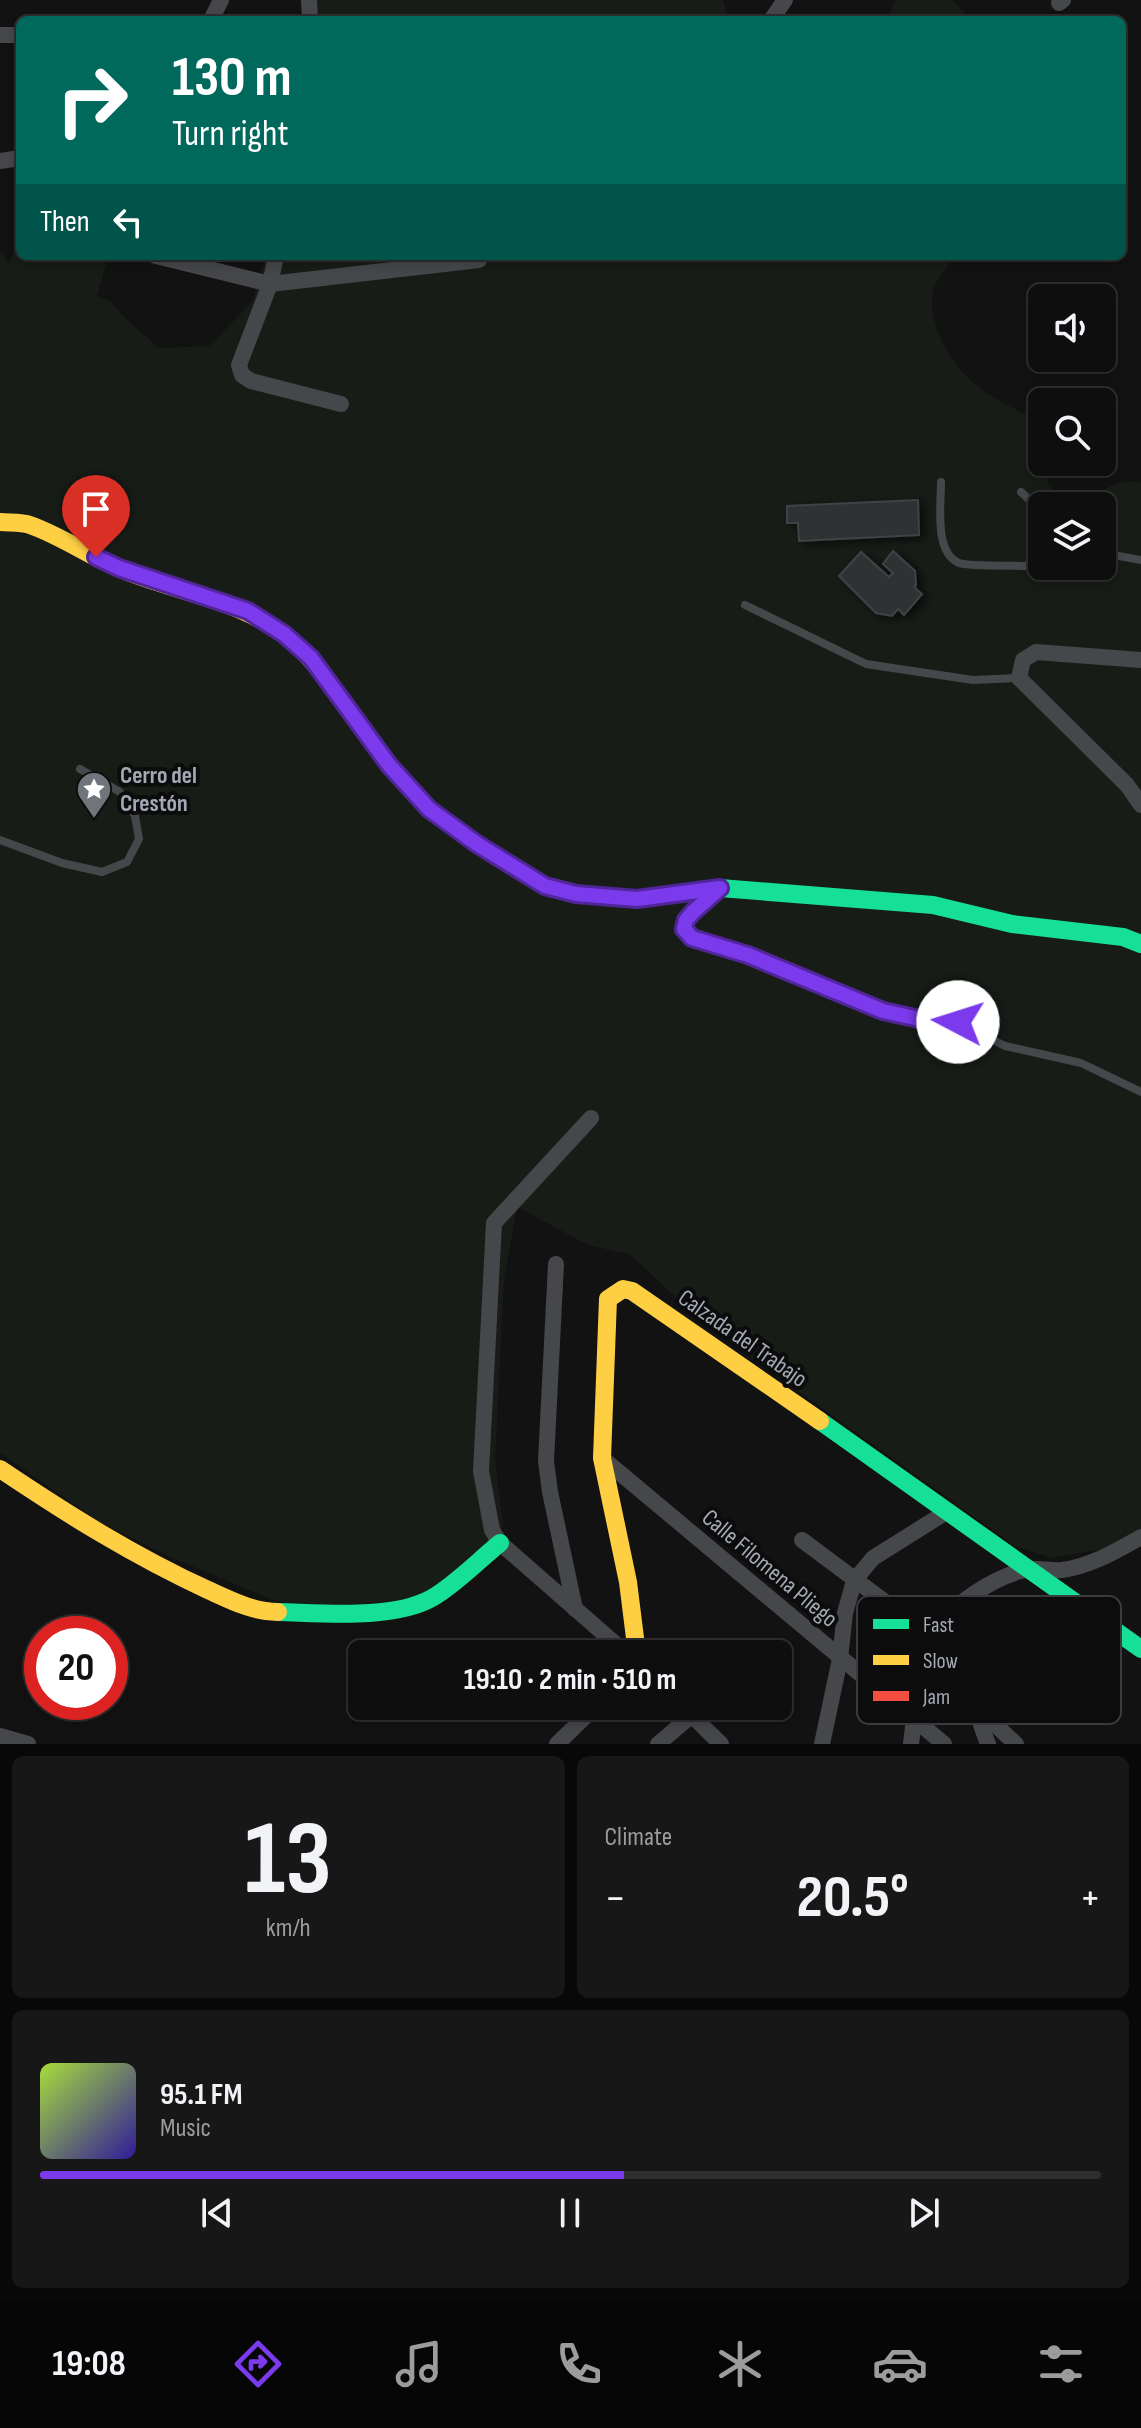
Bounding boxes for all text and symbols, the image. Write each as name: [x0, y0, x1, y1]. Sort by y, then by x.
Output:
text: 130 m: [172, 45, 292, 112]
icon: right: [40, 48, 144, 152]
text: Turn right: [172, 113, 289, 156]
icon: left: [106, 200, 150, 244]
text: Then: [40, 204, 90, 240]
map controls: [1028, 284, 1116, 580]
button: sound: [1028, 284, 1116, 372]
button: search: [1028, 388, 1116, 476]
pin: [62, 475, 130, 557]
icon: arrive: [74, 487, 118, 531]
button: layers: [1028, 492, 1116, 580]
place label: Cerro del Crestón: [120, 761, 197, 818]
place icon: Cerro del Crestón: [75, 770, 113, 820]
position arrow: [916, 980, 1000, 1064]
street label: Calzada del Trabajo: [673, 1283, 813, 1394]
street label: Calle Filomena Pliego: [696, 1503, 843, 1634]
legend: [857, 1596, 1121, 1724]
text: Fast: [923, 1612, 954, 1639]
speed limit sign: 20: [24, 1616, 128, 1720]
text: Slow: [923, 1648, 958, 1675]
text: 19:10 · 2 min · 510 m: [464, 1662, 676, 1698]
text: Jam: [922, 1684, 950, 1711]
text: 13: [245, 1798, 332, 1923]
text: Climate: [605, 1822, 672, 1853]
text: 20.5°: [797, 1862, 909, 1934]
text: −: [605, 1872, 626, 1925]
text: +: [1079, 1872, 1101, 1925]
text: km/h: [266, 1913, 311, 1944]
text: 95.1 FM: [160, 2077, 242, 2113]
text: Music: [160, 2113, 211, 2144]
icon: previous: [195, 2191, 239, 2235]
icon: pause: [548, 2191, 592, 2235]
icon: next: [902, 2191, 946, 2235]
icon: directions: [230, 2336, 286, 2392]
icon: music: [391, 2336, 447, 2392]
icon: phone: [551, 2336, 607, 2392]
icon: climate: [712, 2336, 768, 2392]
icon: car: [872, 2336, 928, 2392]
icon: filters: [1033, 2336, 1089, 2392]
text: 19:08: [52, 2343, 126, 2386]

